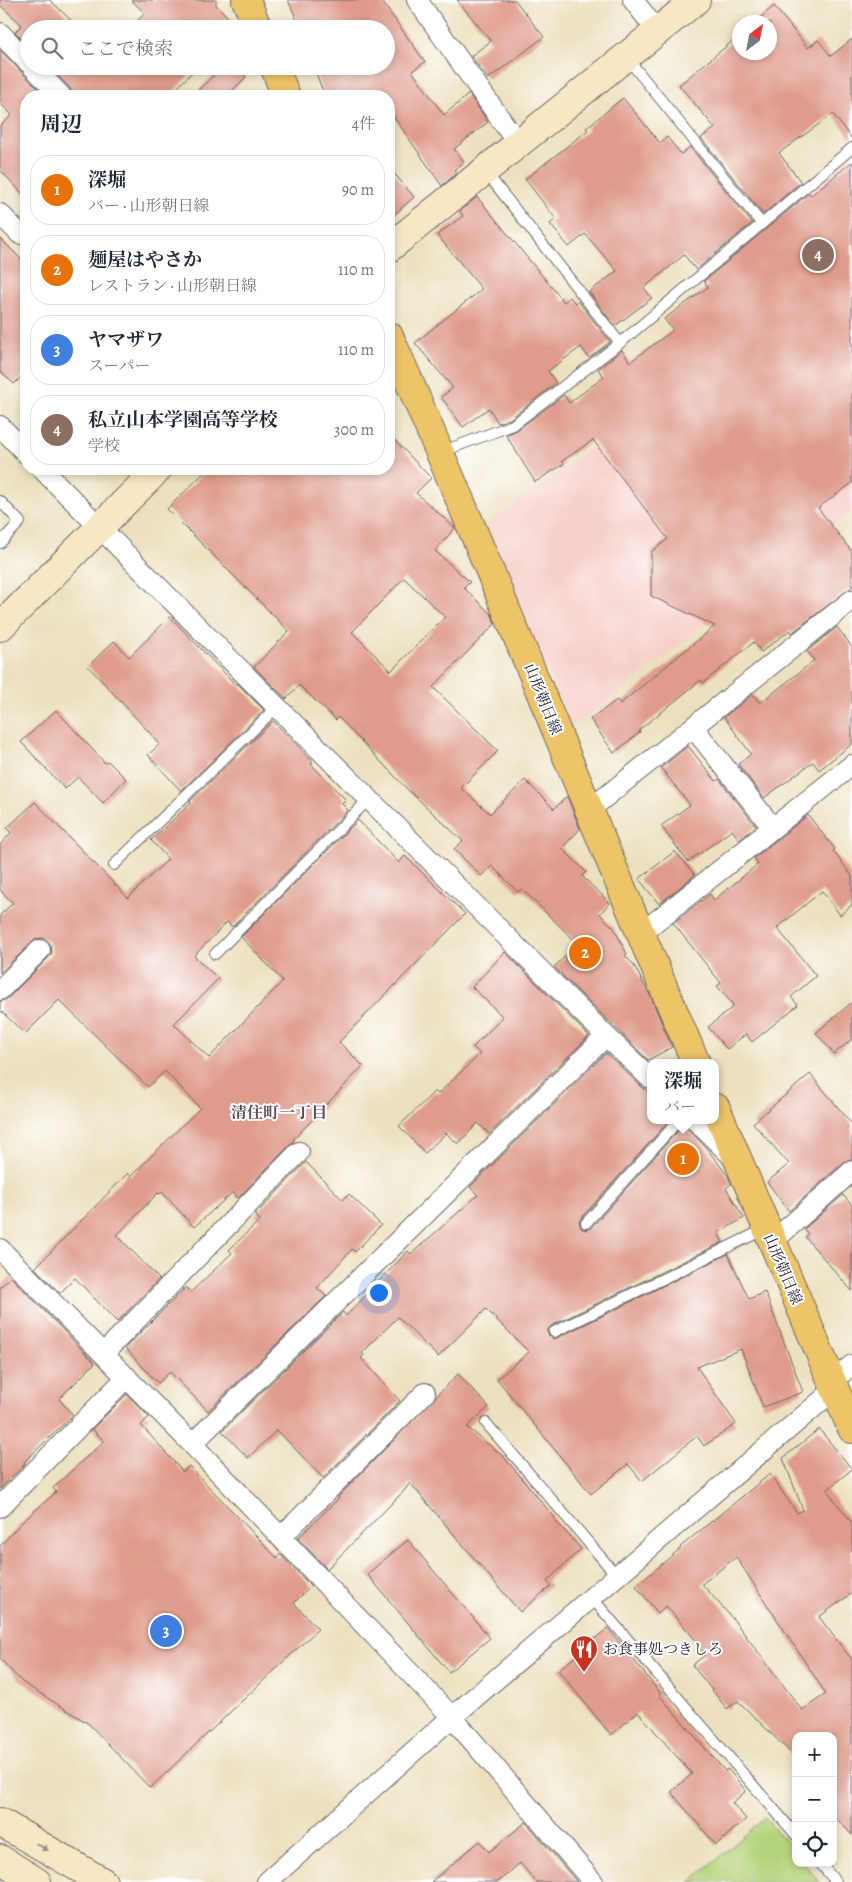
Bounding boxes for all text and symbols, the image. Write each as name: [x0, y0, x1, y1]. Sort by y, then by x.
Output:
north arrow: [732, 15, 777, 60]
search box: [20, 20, 395, 75]
icon: search: [38, 34, 66, 62]
text: ここで検索: [78, 36, 173, 62]
text: 周辺: [40, 110, 82, 138]
text: 4件: [352, 113, 375, 135]
text: 深堀: [88, 167, 126, 193]
text: 1: [54, 179, 60, 201]
text: 90 m: [342, 179, 374, 201]
text: バー · 山形朝日線: [88, 195, 210, 217]
pin: 4: [802, 236, 834, 274]
text: 麺屋はやさか: [88, 247, 202, 273]
text: 2: [53, 259, 61, 281]
text: 110 m: [338, 259, 374, 281]
text: レストラン · 山形朝日線: [88, 275, 257, 297]
text: ヤマザワ: [88, 327, 164, 353]
text: 3: [54, 339, 60, 361]
text: 110 m: [338, 339, 374, 361]
text: スーパー: [88, 355, 150, 377]
text: 私立山本学園高等学校: [88, 407, 278, 433]
text: 4: [53, 419, 61, 441]
text: 300 m: [334, 419, 374, 441]
text: 学校: [88, 435, 120, 457]
street label: 山形朝日線: [520, 660, 566, 738]
pin: 2: [569, 934, 601, 972]
popup: [647, 1059, 719, 1124]
text: 深堀: [664, 1068, 702, 1094]
text: バー: [664, 1096, 696, 1118]
district label: 清住町一丁目: [231, 1102, 327, 1124]
pin: 1: [667, 1140, 699, 1178]
street label: 山形朝日線: [759, 1231, 807, 1307]
your location: [366, 1280, 392, 1306]
pin: 3: [150, 1612, 182, 1650]
restaurant icon: お食事処つきしろ: [569, 1634, 599, 1673]
place label: お食事処つきしろ: [603, 1639, 723, 1659]
map controls: [792, 1732, 837, 1867]
button: +: [792, 1732, 837, 1777]
button: −: [792, 1777, 837, 1822]
button: locate: [792, 1822, 837, 1867]
one-way arrow: [36, 1842, 49, 1851]

